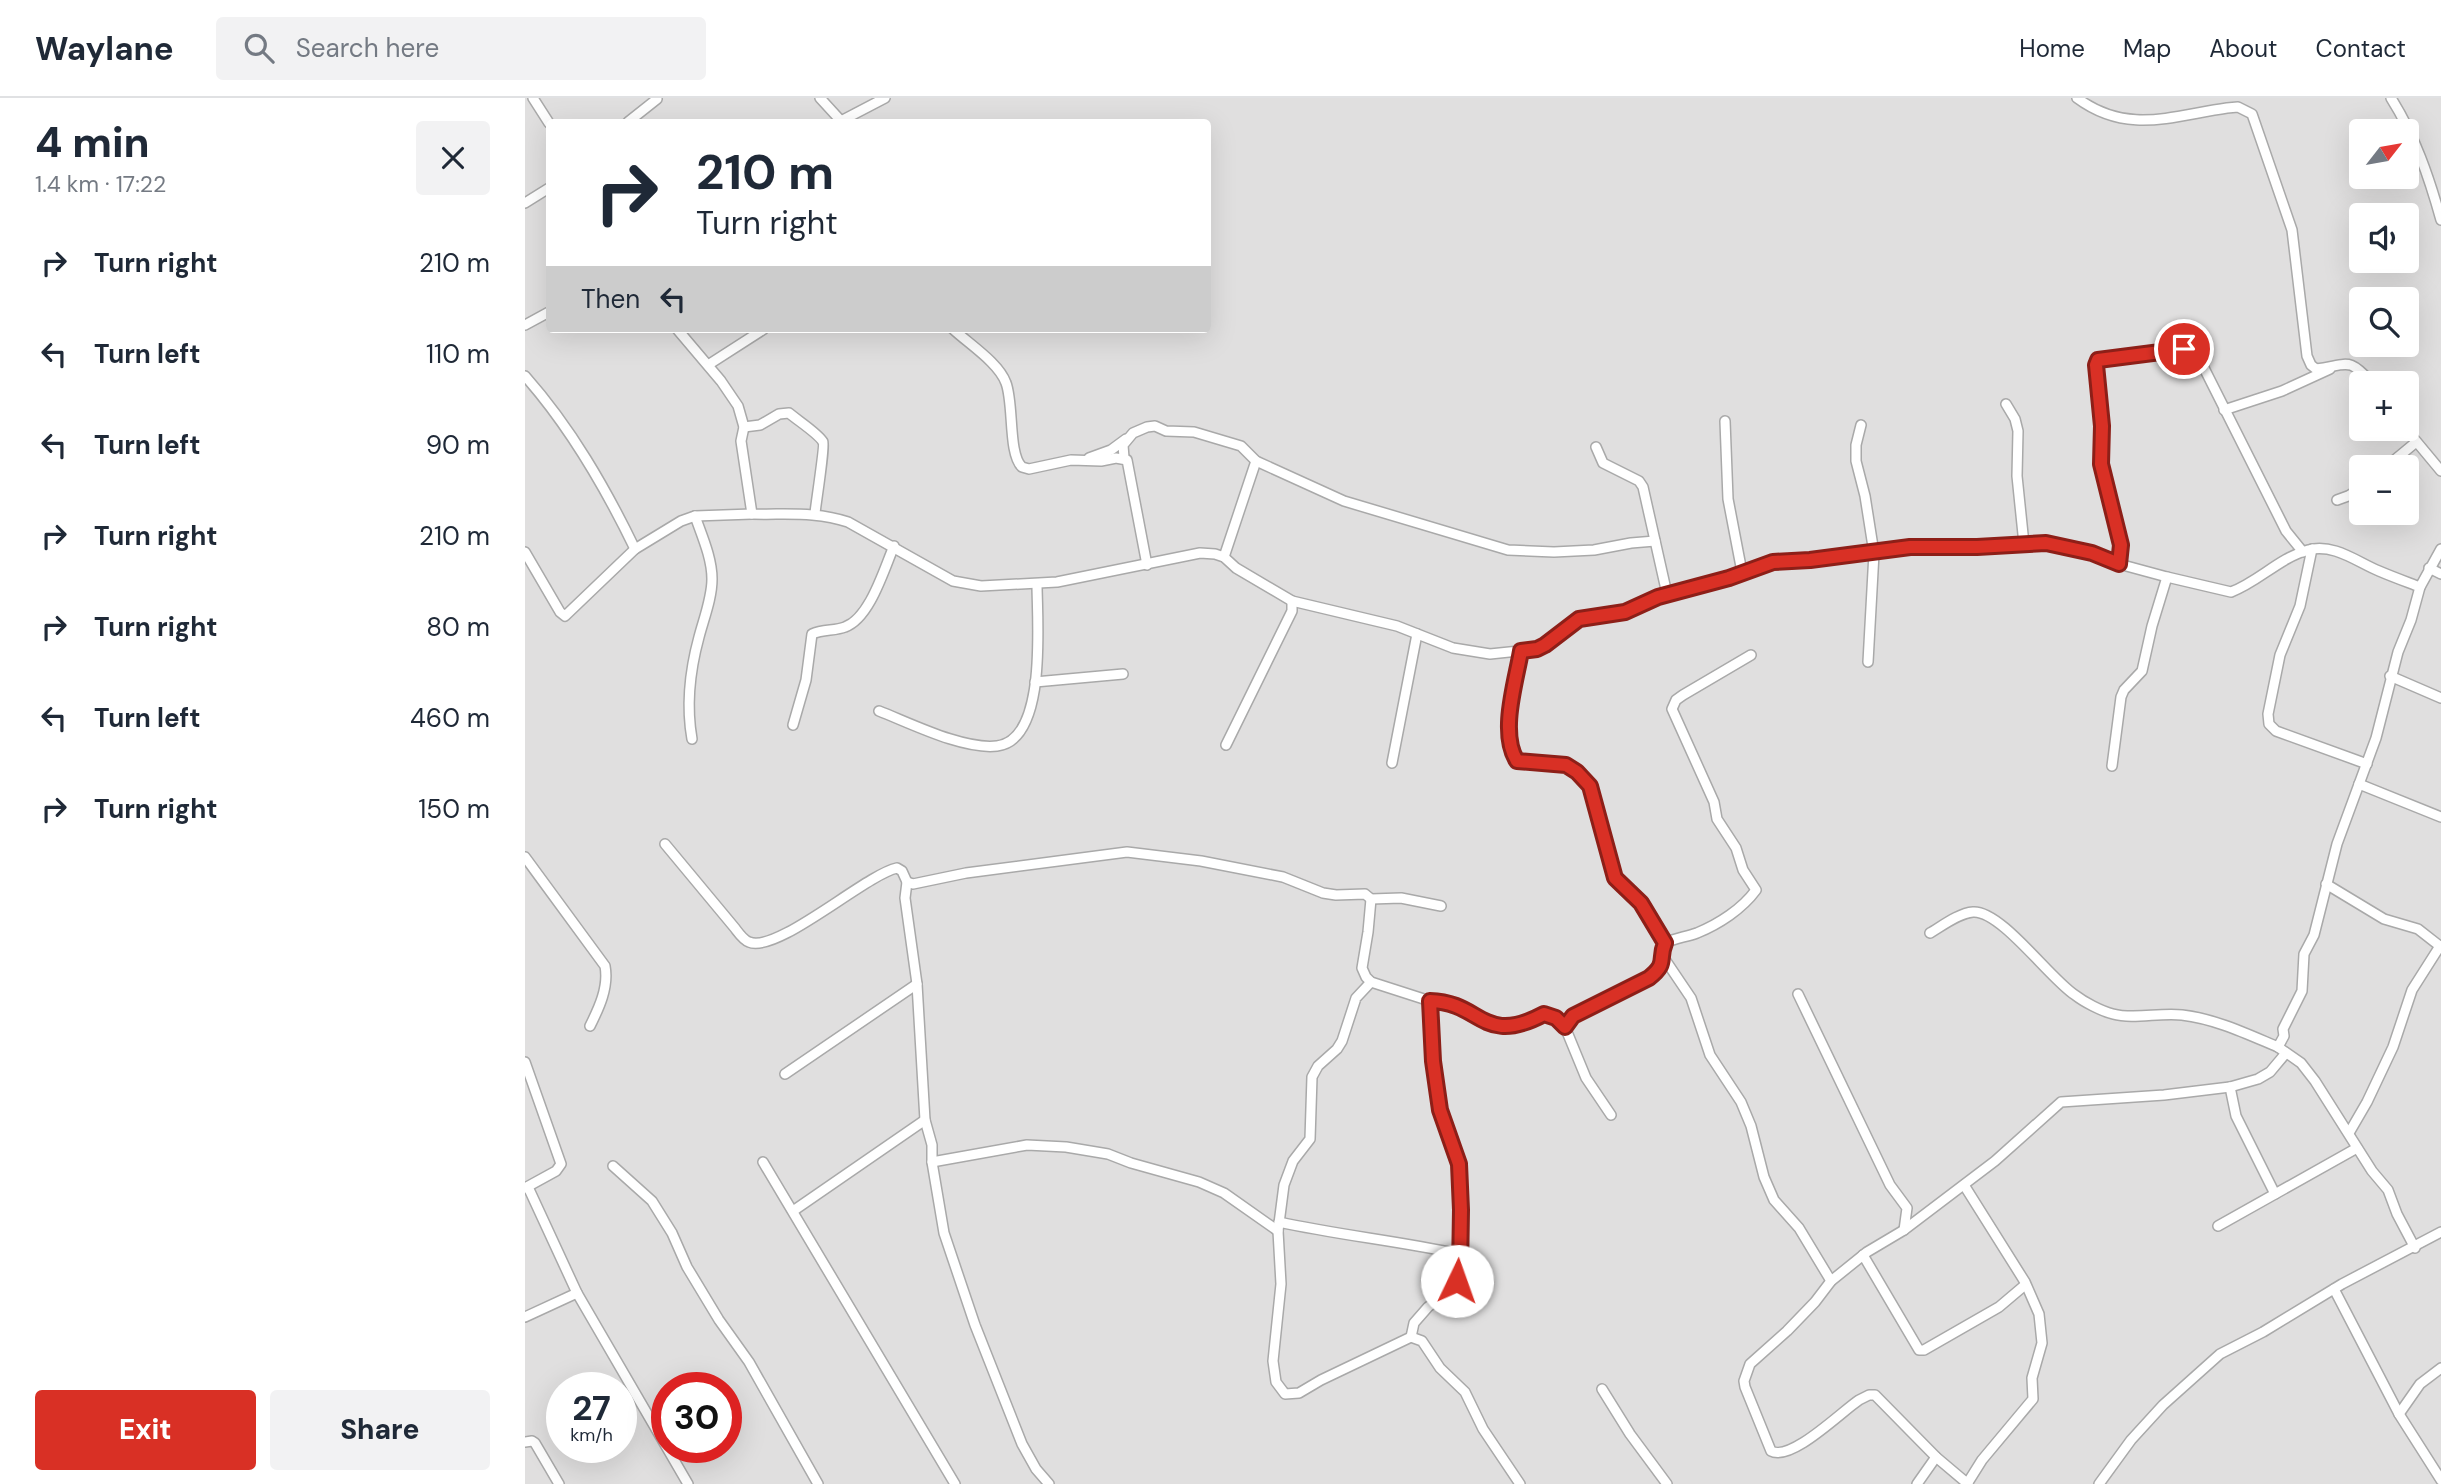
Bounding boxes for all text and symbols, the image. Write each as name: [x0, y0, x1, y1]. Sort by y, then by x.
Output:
search box: [216, 17, 706, 80]
text: Waylane: [35, 27, 174, 70]
icon: search: [240, 29, 278, 67]
text: Search here: [296, 31, 439, 65]
text: Home: [2019, 33, 2085, 64]
text: Map: [2123, 33, 2171, 64]
text: About: [2209, 33, 2278, 64]
text: Contact: [2316, 33, 2406, 64]
text: 4 min: [35, 115, 150, 170]
north arrow: [2349, 119, 2419, 189]
map controls: [2349, 119, 2419, 525]
button: close: [416, 121, 490, 195]
text: 210 m: [696, 140, 834, 204]
icon: right: [581, 147, 672, 238]
text: 1.4 km · 17:22: [35, 169, 166, 199]
text: Turn right: [696, 202, 838, 244]
button: sound: [2349, 203, 2419, 273]
icon: right: [35, 244, 73, 282]
text: Turn right: [94, 246, 218, 280]
text: 210 m: [419, 246, 490, 280]
icon: left: [654, 280, 692, 318]
text: Then: [581, 282, 640, 316]
button: search: [2349, 287, 2419, 357]
pin: [2154, 319, 2214, 379]
icon: arrive: [2165, 330, 2203, 368]
icon: left: [35, 335, 73, 373]
text: Turn left: [94, 337, 201, 371]
text: 110 m: [426, 337, 490, 371]
button: +: [2349, 371, 2419, 441]
icon: left: [35, 426, 73, 464]
text: Turn left: [94, 428, 201, 462]
text: 90 m: [426, 428, 490, 462]
button: −: [2349, 455, 2419, 525]
icon: right: [35, 517, 73, 555]
text: Turn right: [94, 519, 218, 553]
text: 210 m: [419, 519, 490, 553]
icon: right: [35, 608, 73, 646]
text: Turn right: [94, 610, 218, 644]
text: 80 m: [426, 610, 490, 644]
icon: left: [35, 699, 73, 737]
text: Turn left: [94, 701, 201, 735]
text: 460 m: [410, 701, 490, 735]
icon: right: [35, 790, 73, 828]
text: Turn right: [94, 792, 218, 826]
text: 150 m: [418, 792, 490, 826]
position arrow: [1420, 1244, 1494, 1318]
speed limit sign: 30: [651, 1372, 742, 1463]
text: 27: [572, 1385, 611, 1431]
button: Exit: [35, 1390, 256, 1470]
button: Share: [270, 1390, 490, 1470]
text: km/h: [570, 1423, 613, 1447]

